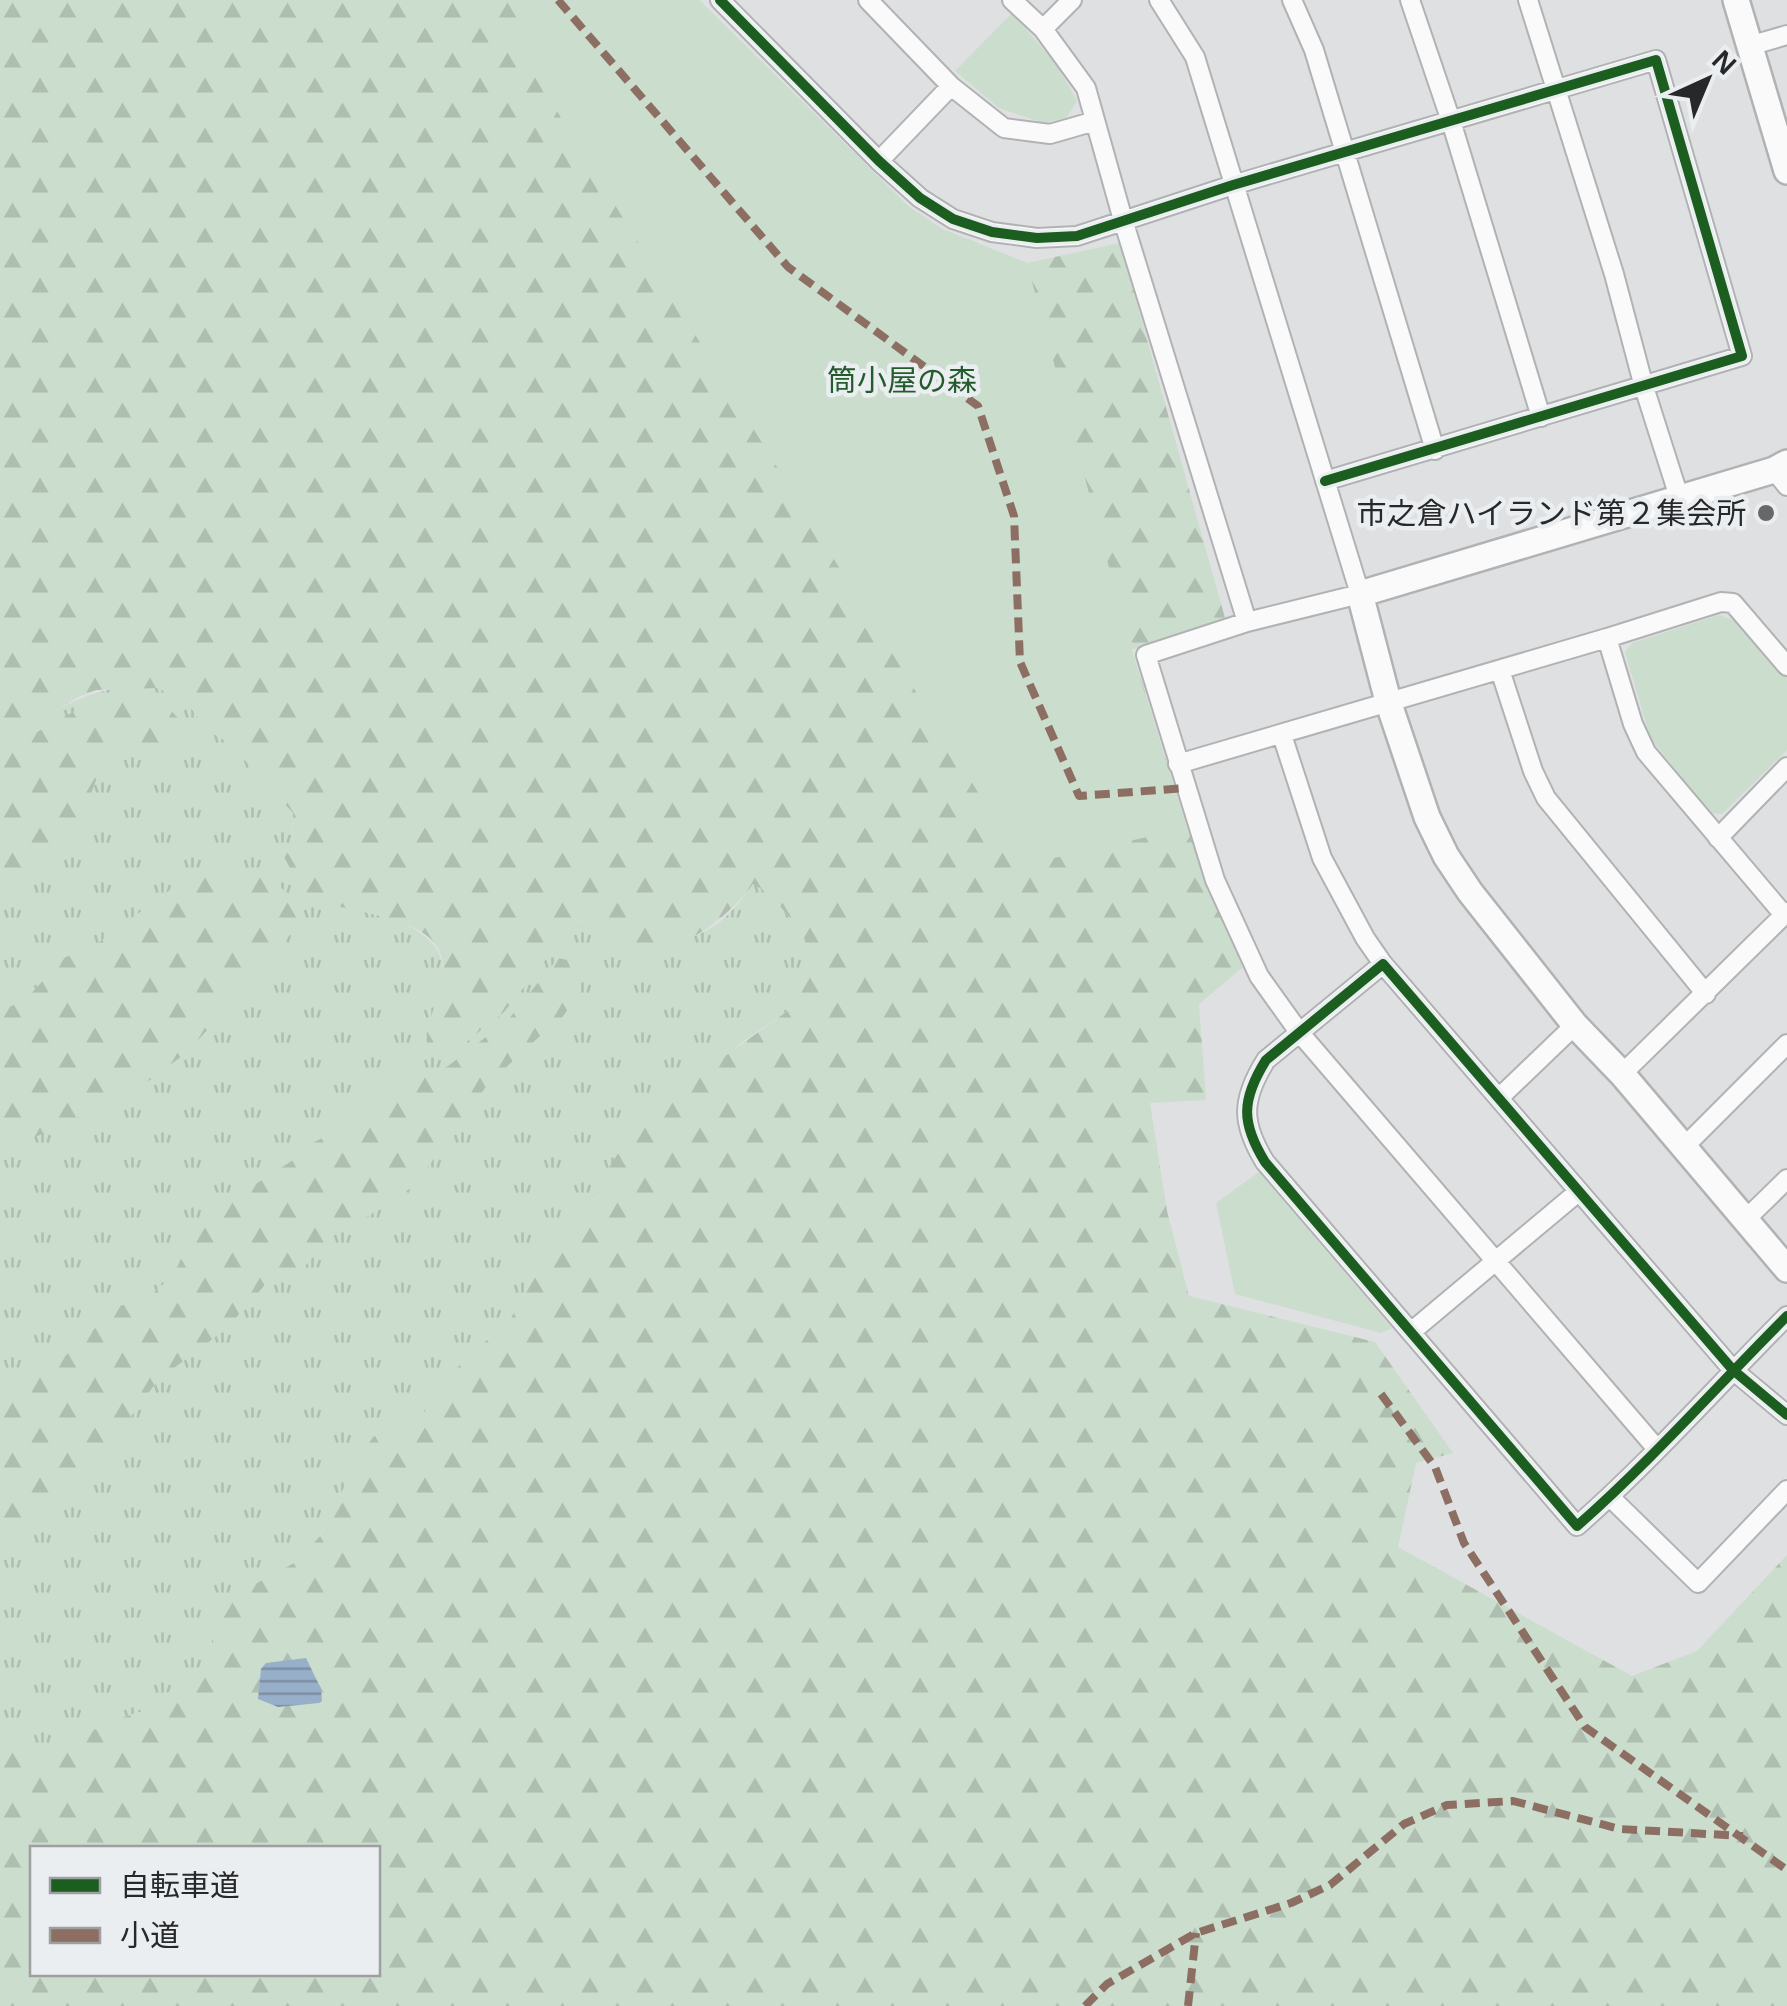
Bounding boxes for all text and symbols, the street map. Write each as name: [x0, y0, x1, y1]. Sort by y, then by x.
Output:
north arrow: [1657, 30, 1757, 130]
text: N: [1706, 44, 1742, 81]
park label: 筒小屋の森: [827, 364, 977, 397]
place label: 市之倉ハイランド第２集会所: [1357, 497, 1746, 530]
marker: 市之倉ハイランド第２集会所: [1755, 502, 1777, 524]
legend: [30, 1846, 380, 1976]
text: 自転車道: [120, 1869, 240, 1902]
text: 小道: [120, 1919, 180, 1952]

